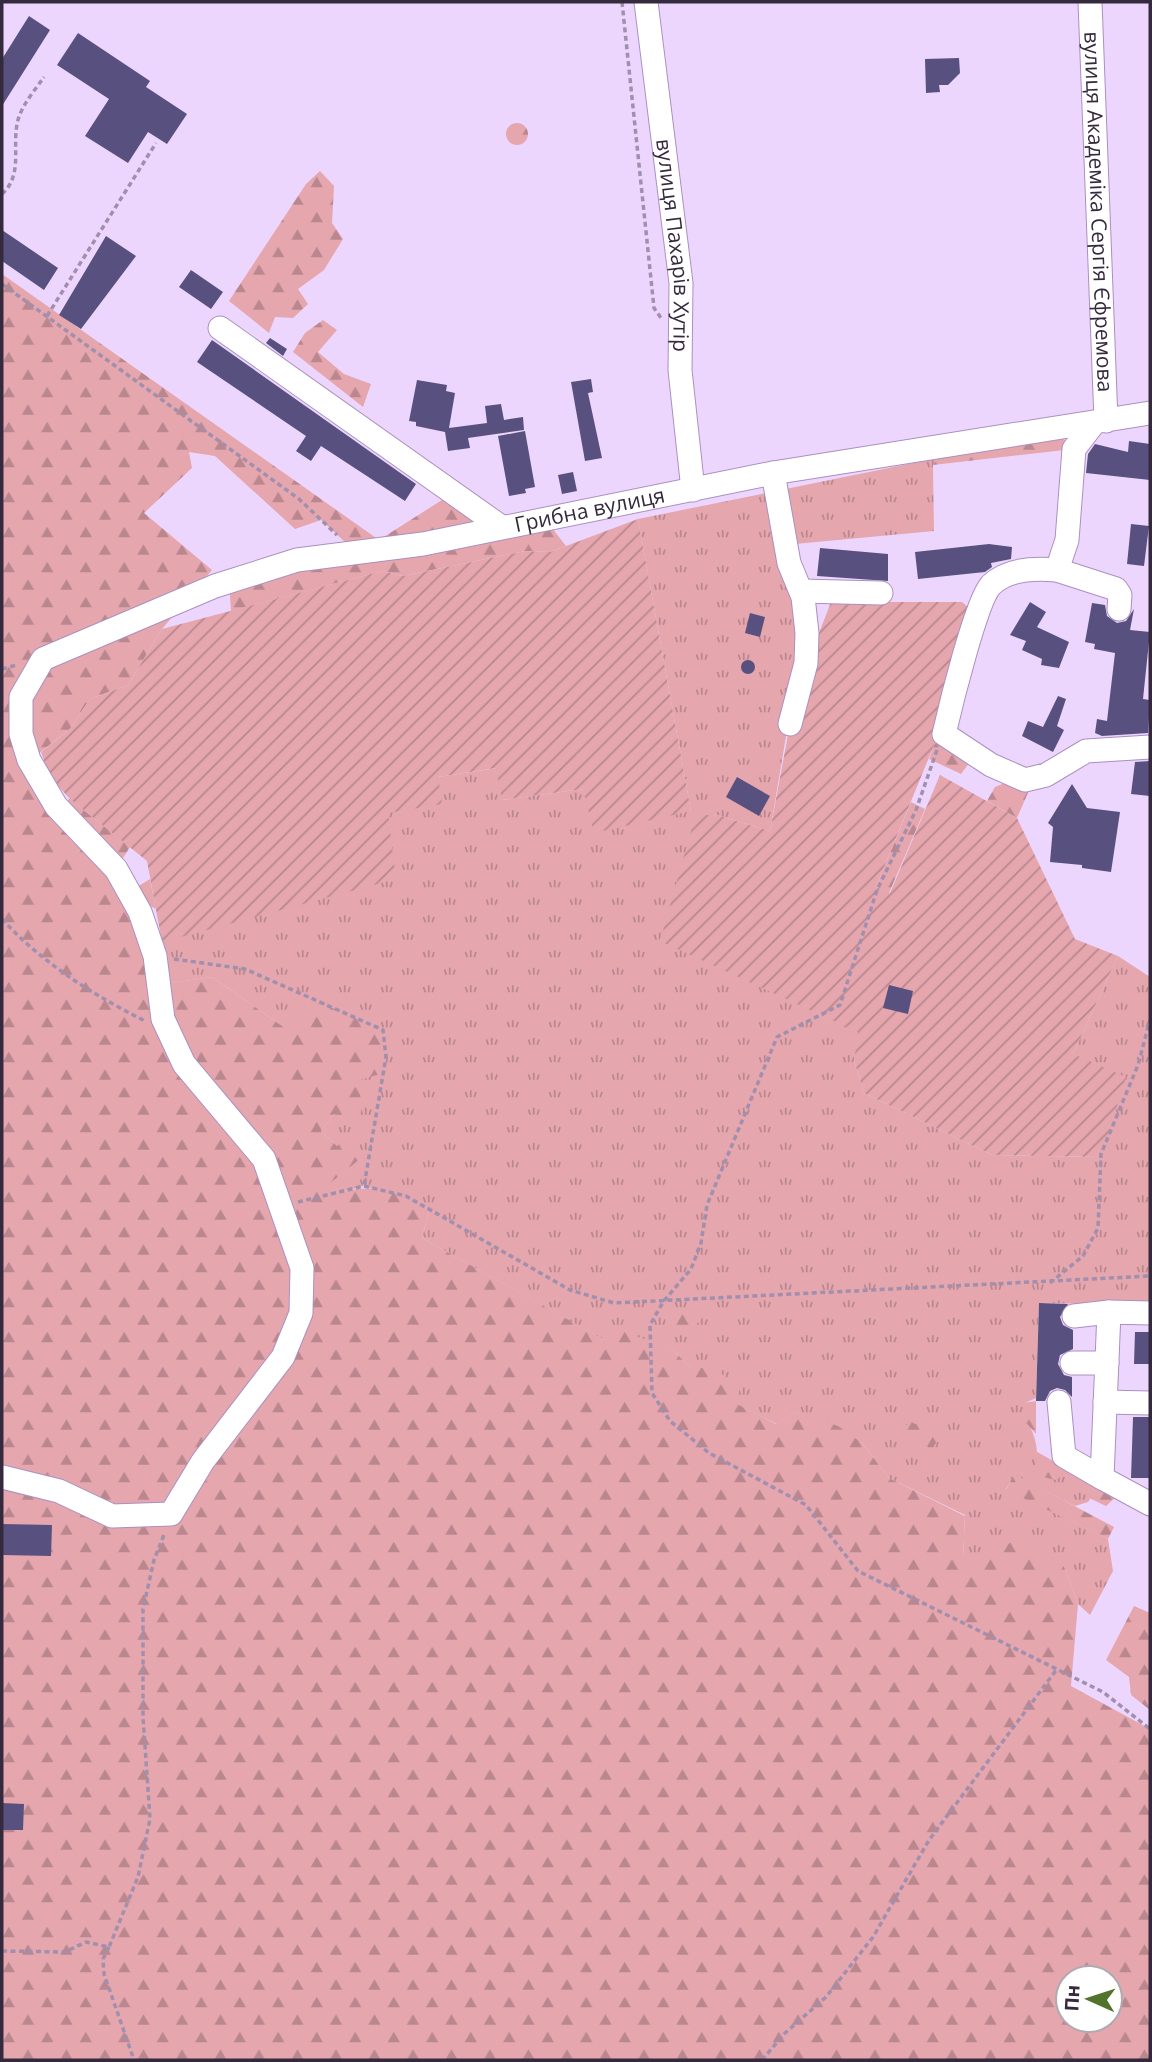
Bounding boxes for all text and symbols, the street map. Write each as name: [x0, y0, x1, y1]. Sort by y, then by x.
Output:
street label: вулиця Академіка Сергія Єфремова: [1078, 31, 1120, 393]
street label: вулиця Пахарів Хутір: [650, 137, 696, 352]
street label: Грибна вулиця: [512, 480, 667, 538]
north arrow: [1054, 1964, 1124, 2034]
text: Пн: [1058, 1984, 1086, 2012]

